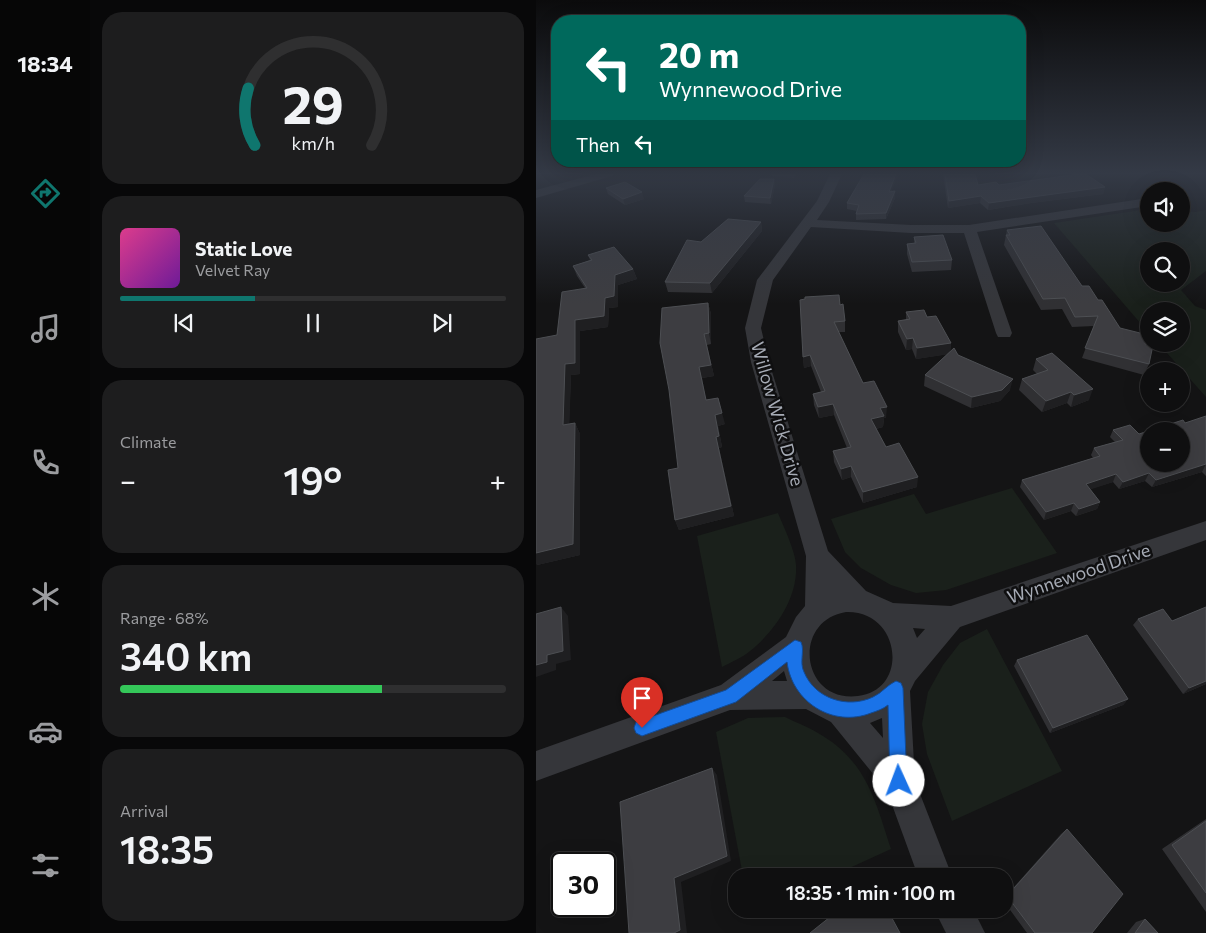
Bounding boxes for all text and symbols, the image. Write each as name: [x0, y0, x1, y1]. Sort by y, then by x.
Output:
text: 20 m: [659, 32, 739, 75]
icon: left: [576, 35, 641, 100]
text: 18:34: [17, 50, 73, 77]
text: 29: [282, 71, 344, 135]
text: Wynnewood Drive: [659, 75, 842, 102]
icon: left: [630, 130, 658, 158]
text: km/h: [291, 132, 335, 154]
text: Then: [576, 133, 620, 156]
icon: directions: [28, 176, 63, 211]
map controls: [1140, 182, 1190, 472]
button: sound: [1140, 182, 1190, 232]
text: Static Love: [195, 237, 292, 260]
button: search: [1140, 242, 1190, 292]
text: Velvet Ray: [195, 260, 270, 279]
button: layers: [1140, 302, 1190, 352]
icon: previous: [170, 309, 198, 337]
icon: pause: [299, 309, 327, 337]
icon: next: [428, 309, 456, 337]
icon: music: [28, 311, 63, 346]
street label: Willow Wick Drive: [747, 339, 809, 488]
button: +: [1140, 362, 1190, 412]
button: −: [1140, 422, 1190, 472]
text: Climate: [120, 432, 176, 451]
icon: phone: [28, 445, 63, 480]
text: 19°: [283, 456, 342, 503]
text: −: [120, 463, 136, 497]
text: +: [490, 463, 506, 497]
street label: Wynnewood Drive: [1004, 538, 1153, 608]
icon: climate: [28, 579, 63, 614]
text: Range · 68%: [120, 608, 209, 627]
text: 340 km: [120, 632, 252, 679]
pin: [621, 677, 663, 728]
icon: arrive: [628, 684, 656, 712]
icon: car: [28, 714, 63, 749]
position arrow: [872, 754, 924, 806]
text: Arrival: [120, 801, 168, 820]
text: 18:35: [120, 825, 214, 872]
icon: filters: [28, 848, 63, 883]
speed limit sign: 30: [551, 852, 616, 917]
text: 18:35 · 1 min · 100 m: [786, 881, 955, 904]

